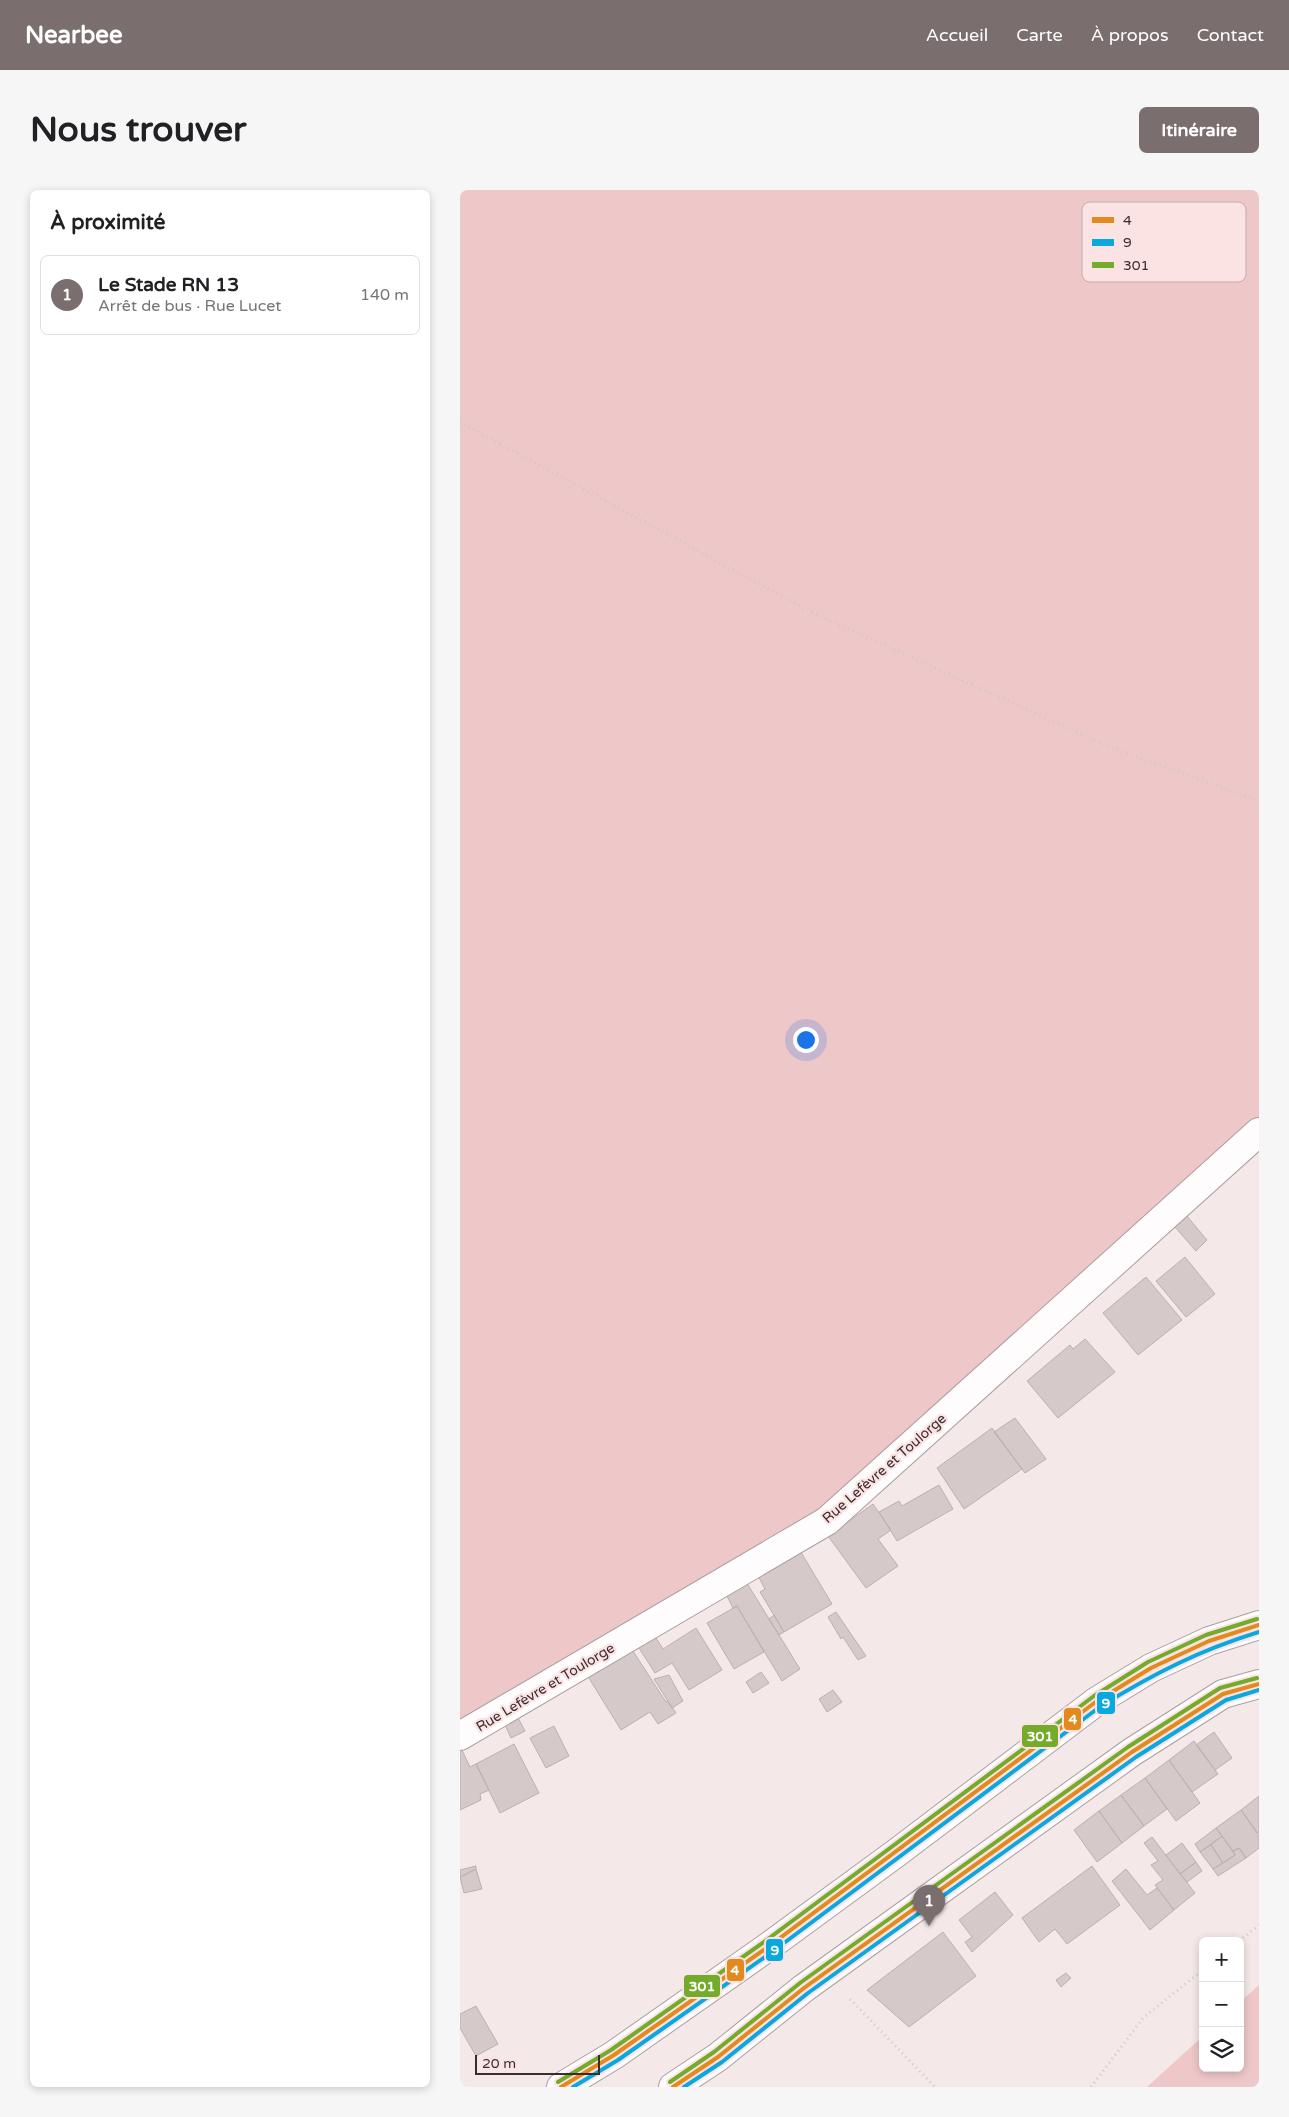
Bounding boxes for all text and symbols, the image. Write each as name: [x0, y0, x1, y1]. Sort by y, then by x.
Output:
text: Nearbee: [25, 21, 123, 50]
text: Accueil: [926, 24, 988, 46]
text: Carte: [1016, 24, 1063, 46]
text: À propos: [1091, 24, 1169, 46]
text: Contact: [1197, 24, 1264, 46]
button: Itinéraire: [1139, 107, 1259, 153]
text: Nous trouver: [30, 109, 246, 151]
legend: [1082, 202, 1246, 282]
text: À proximité: [50, 210, 165, 235]
text: 4: [1123, 212, 1132, 229]
text: 9: [1123, 234, 1132, 251]
text: 301: [1123, 257, 1149, 274]
text: Le Stade RN 13: [98, 274, 239, 296]
text: 1: [62, 285, 72, 305]
text: 140 m: [360, 285, 409, 305]
text: Arrêt de bus · Rue Lucet: [98, 296, 281, 316]
your location: [793, 1027, 819, 1053]
street label: Rue Lefèvre et Toulorge: [819, 1410, 950, 1527]
street label: Rue Lefèvre et Toulorge: [473, 1639, 618, 1736]
line badge: 9: [1096, 1691, 1116, 1715]
text: 9: [1102, 1695, 1111, 1712]
line badge: 4: [1063, 1707, 1082, 1731]
text: 4: [1069, 1711, 1078, 1728]
line badge: 301: [1021, 1724, 1059, 1748]
text: 301: [1027, 1728, 1053, 1745]
pin: 1: [913, 1885, 945, 1926]
map controls: [1199, 1937, 1244, 2072]
button: +: [1199, 1937, 1244, 1982]
line badge: 9: [765, 1938, 784, 1962]
text: 9: [771, 1942, 780, 1959]
line badge: 4: [726, 1958, 745, 1982]
text: 4: [731, 1962, 740, 1979]
line badge: 301: [683, 1974, 721, 1998]
text: 301: [689, 1978, 715, 1995]
button: −: [1199, 1982, 1244, 2027]
button: layers: [1199, 2027, 1244, 2072]
scale bar: [475, 2052, 600, 2075]
text: 20 m: [482, 2055, 516, 2072]

